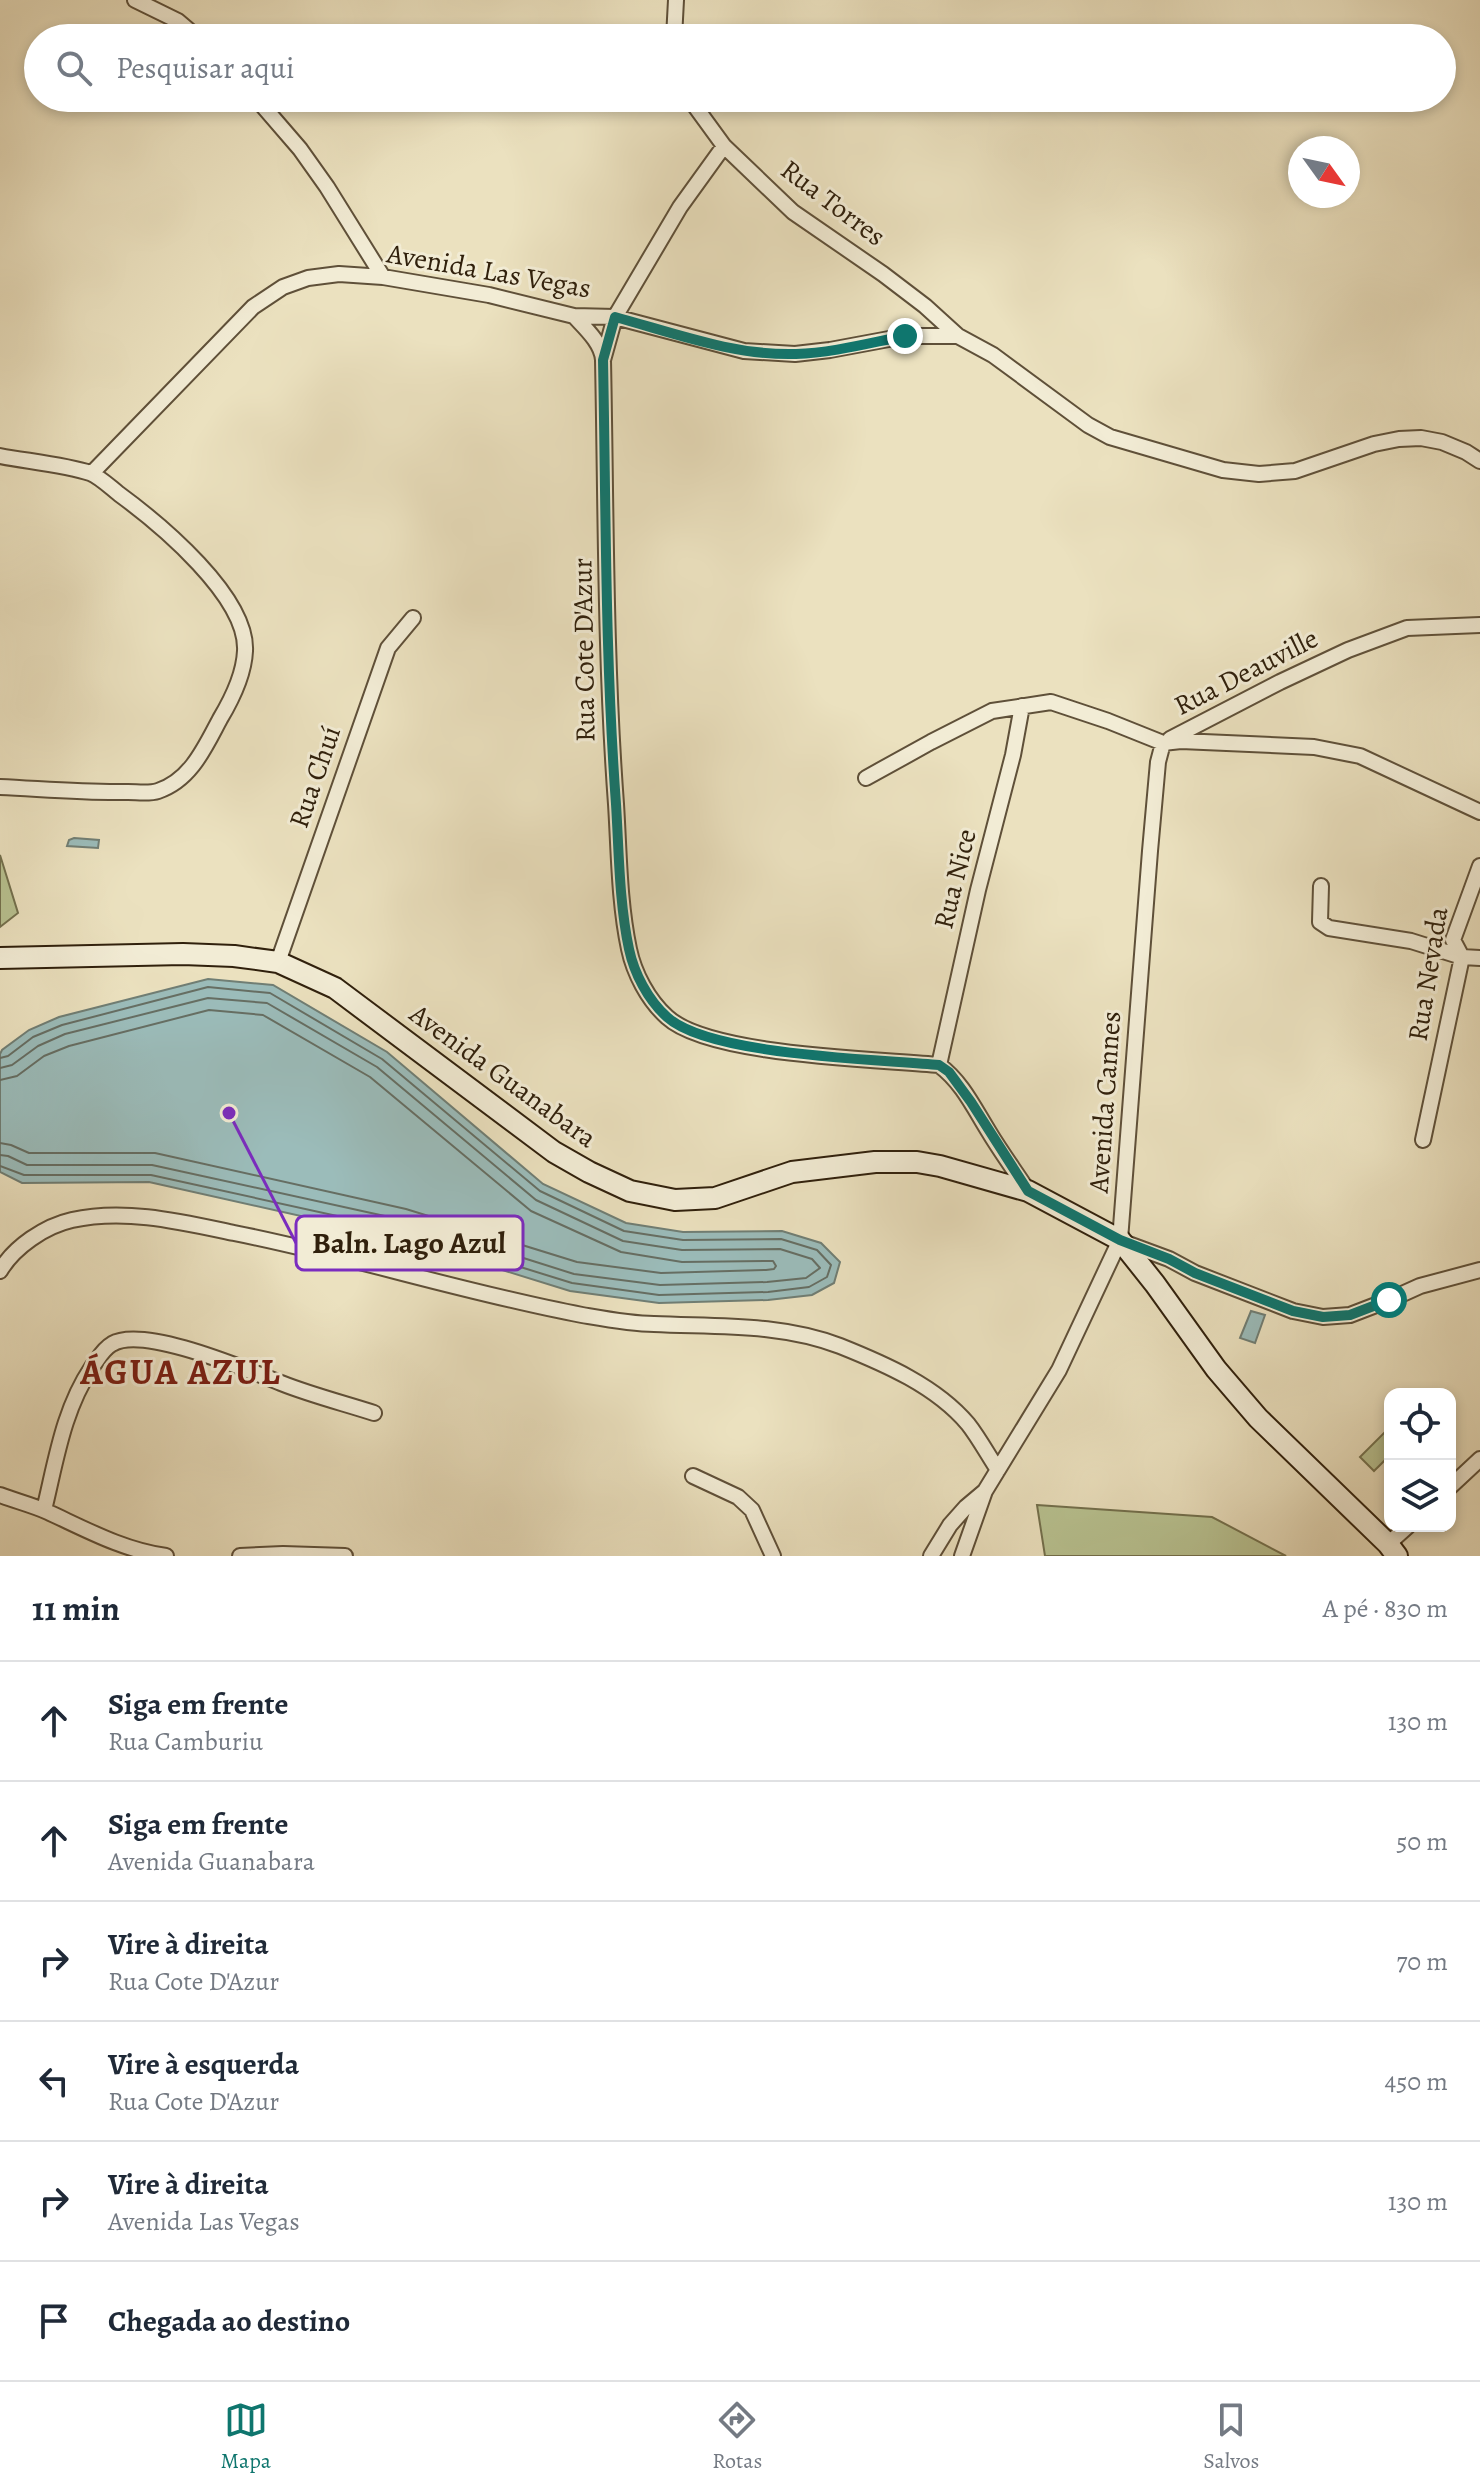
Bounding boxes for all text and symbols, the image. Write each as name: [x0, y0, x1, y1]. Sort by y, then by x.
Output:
search box: [24, 24, 1456, 112]
icon: search: [52, 46, 96, 90]
text: Pesquisar aqui: [116, 48, 294, 88]
north arrow: [1288, 136, 1360, 208]
street label: Rua Torres: [773, 151, 893, 255]
street label: Avenida Las Vegas: [383, 234, 594, 308]
route end: [887, 318, 923, 354]
street label: Rua Cote D'Azur: [563, 557, 605, 742]
street label: Rua Deauville: [1167, 619, 1325, 725]
street label: Rua Chuí: [280, 721, 350, 833]
street label: Rua Nice: [924, 825, 986, 933]
street label: Rua Nevada: [1399, 904, 1457, 1044]
street label: Avenida Guanabara: [401, 995, 604, 1157]
street label: Avenida Cannes: [1080, 1010, 1130, 1195]
callout: Baln. Lago Azul: [296, 1216, 523, 1270]
text: Baln. Lago Azul: [312, 1223, 506, 1263]
route start: [1371, 1282, 1407, 1318]
district label: ÁGUA AZUL: [79, 1347, 282, 1396]
map controls: [1384, 1388, 1456, 1532]
button: locate: [1384, 1388, 1456, 1460]
button: layers: [1384, 1460, 1456, 1532]
text: 11 min: [32, 1585, 120, 1632]
text: A pé · 830 m: [1323, 1591, 1448, 1626]
text: Siga em frente: [108, 1684, 288, 1724]
icon: ahead: [32, 1699, 76, 1743]
text: 130 m: [1388, 1704, 1448, 1739]
text: Rua Camburiu: [108, 1724, 263, 1759]
text: Siga em frente: [108, 1804, 288, 1844]
icon: ahead: [32, 1819, 76, 1863]
text: 50 m: [1396, 1824, 1448, 1859]
text: Avenida Guanabara: [108, 1844, 315, 1879]
text: Vire à direita: [108, 1924, 269, 1964]
icon: right: [32, 1939, 76, 1983]
text: 70 m: [1396, 1944, 1448, 1979]
text: Rua Cote D'Azur: [108, 1964, 279, 1999]
text: Vire à esquerda: [108, 2044, 299, 2084]
icon: left: [32, 2059, 76, 2103]
text: 450 m: [1384, 2064, 1448, 2099]
text: Rua Cote D'Azur: [108, 2084, 279, 2119]
text: Vire à direita: [108, 2164, 269, 2204]
icon: right: [32, 2179, 76, 2223]
text: 130 m: [1388, 2184, 1448, 2219]
text: Avenida Las Vegas: [108, 2204, 300, 2239]
icon: arrive: [32, 2299, 76, 2343]
text: Chegada ao destino: [108, 2301, 350, 2341]
tab: Mapa: [221, 2398, 271, 2476]
tab: Rotas: [712, 2398, 762, 2476]
tab: Salvos: [1203, 2398, 1259, 2476]

